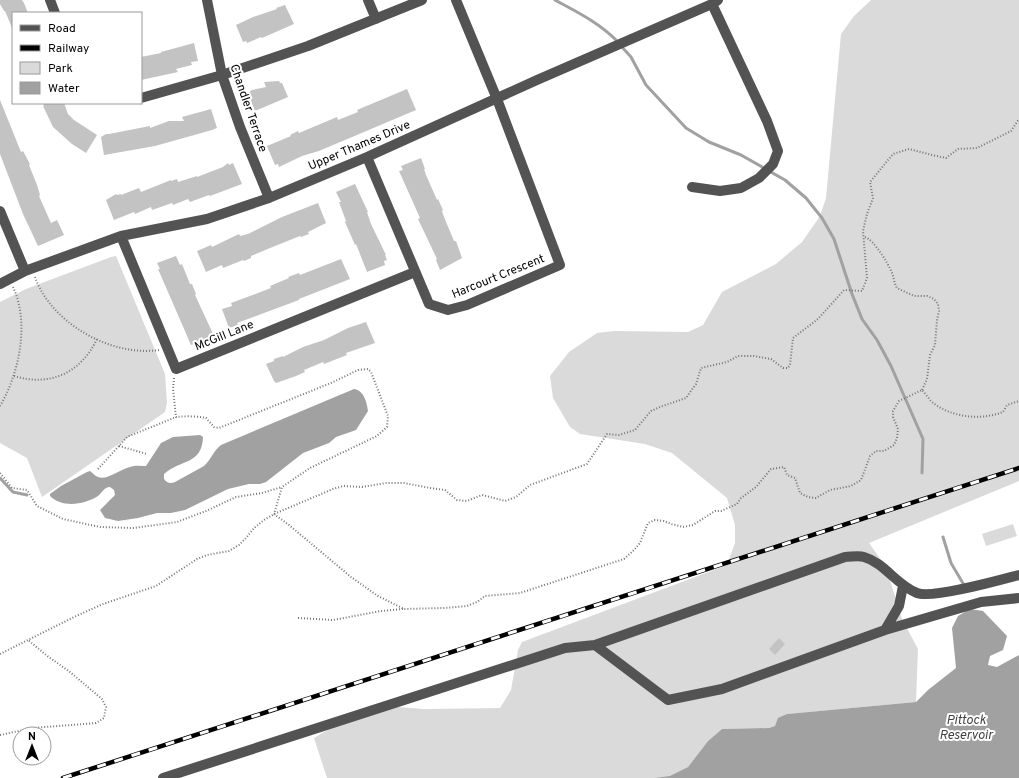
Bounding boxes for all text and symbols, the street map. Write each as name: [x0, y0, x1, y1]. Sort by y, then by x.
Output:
legend: [12, 12, 142, 104]
text: Road: [48, 21, 76, 37]
text: Railway: [48, 41, 89, 57]
text: Park: [48, 61, 73, 77]
street label: Chandler Terrace: [226, 62, 271, 154]
text: Water: [48, 81, 80, 97]
street label: Upper Thames Drive: [306, 117, 413, 175]
street label: Harcourt Crescent: [450, 251, 547, 303]
street label: McGill Lane: [192, 317, 256, 355]
water label: Pittock Reservoir: [939, 713, 994, 744]
north arrow: [12, 726, 52, 766]
text: N: [28, 730, 36, 744]

